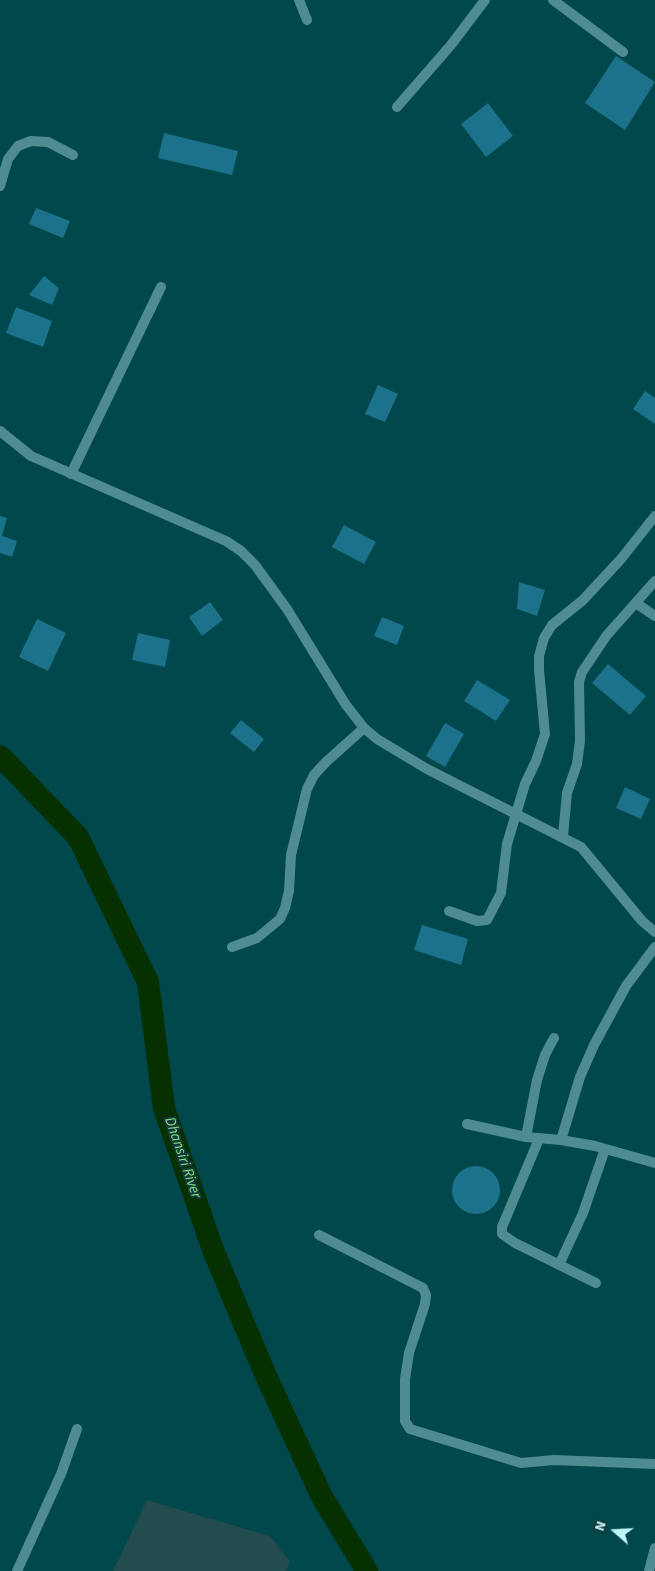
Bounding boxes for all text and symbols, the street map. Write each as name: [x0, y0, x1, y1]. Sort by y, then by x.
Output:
water label: Dhansiri River: [160, 1115, 204, 1201]
north arrow: [590, 1506, 640, 1556]
text: N: [590, 1518, 612, 1534]

